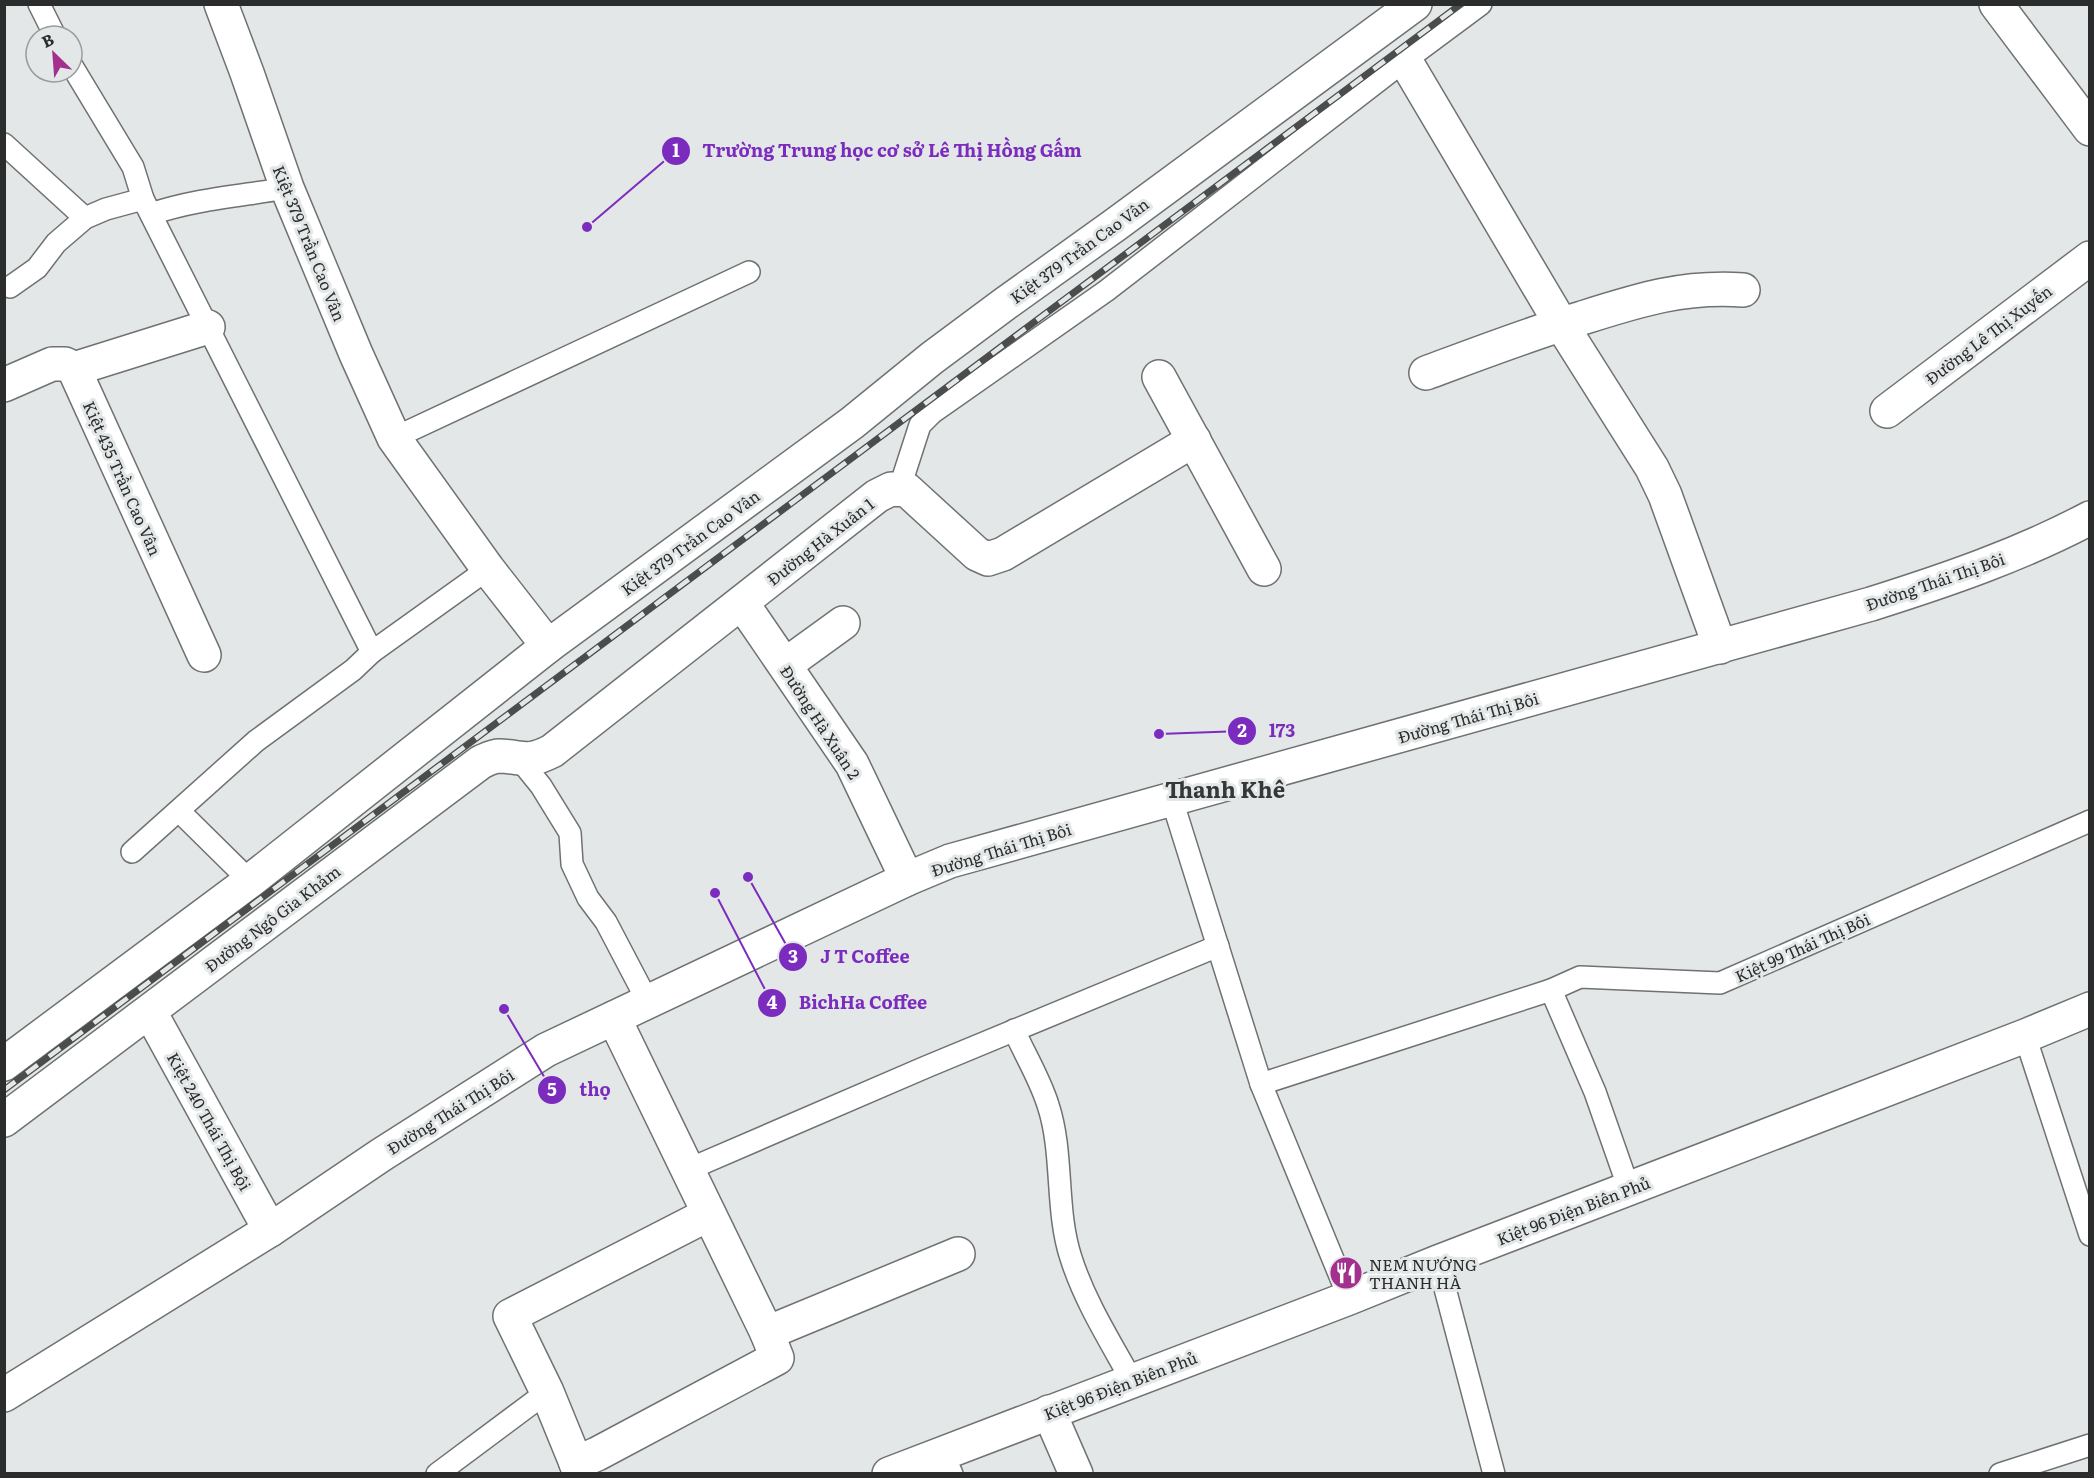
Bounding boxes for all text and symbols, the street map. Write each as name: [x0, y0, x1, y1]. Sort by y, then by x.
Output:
north arrow: [24, 24, 84, 84]
text: B: [37, 26, 57, 53]
callout: Trường Trung học cơ sở Lê Thị Hồng Gấm: [661, 133, 1094, 169]
text: 1: [672, 136, 680, 163]
text: Trường Trung học cơ sở Lê Thị Hồng Gấm: [702, 136, 1082, 163]
street label: Kiệt 379 Trần Cao Vân: [268, 161, 352, 325]
street label: Kiệt 379 Trần Cao Vân: [1005, 191, 1154, 309]
street label: Đường Lê Thị Xuyến: [1920, 278, 2057, 390]
street label: Kiệt 435 Trần Cao Vân: [78, 397, 168, 560]
street label: Kiệt 379 Trần Cao Vân: [616, 483, 765, 601]
street label: Đường Hà Xuân 1: [761, 491, 879, 591]
street label: Đường Thái Thị Bôi: [1862, 546, 2008, 616]
street label: Đường Hà Xuân 2: [775, 660, 867, 784]
street label: Đường Thái Thị Bôi: [1395, 685, 1541, 749]
callout: 173: [1227, 713, 1308, 749]
text: 2: [1237, 716, 1247, 743]
text: 173: [1269, 716, 1295, 743]
district label: Thanh Khê: [1165, 772, 1285, 805]
street label: Đường Thái Thị Bôi: [928, 816, 1074, 882]
street label: Đường Ngô Gia Khảm: [199, 859, 345, 977]
street label: Kiệt 99 Thái Thị Bôi: [1731, 906, 1873, 988]
callout: J T Coffee: [778, 939, 922, 975]
text: 3: [788, 942, 798, 969]
text: J T Coffee: [820, 942, 910, 969]
callout: BichHa Coffee: [757, 985, 939, 1021]
text: 4: [767, 988, 778, 1015]
text: BichHa Coffee: [799, 988, 927, 1015]
street label: Kiệt 240 Thái Thị Bội: [162, 1047, 258, 1195]
street label: Đường Thái Thị Bôi: [382, 1062, 518, 1160]
callout: thọ: [537, 1072, 623, 1108]
text: 5: [547, 1075, 557, 1102]
text: thọ: [579, 1075, 611, 1102]
street label: Kiệt 96 Điện Biên Phủ: [1493, 1170, 1653, 1250]
place label: NEM NƯỚNG THANH HÀ: [1369, 1252, 1477, 1294]
restaurant icon: NEM NƯỚNG THANH HÀ: [1328, 1255, 1364, 1291]
street label: Kiệt 96 Điện Biên Phủ: [1040, 1345, 1200, 1425]

